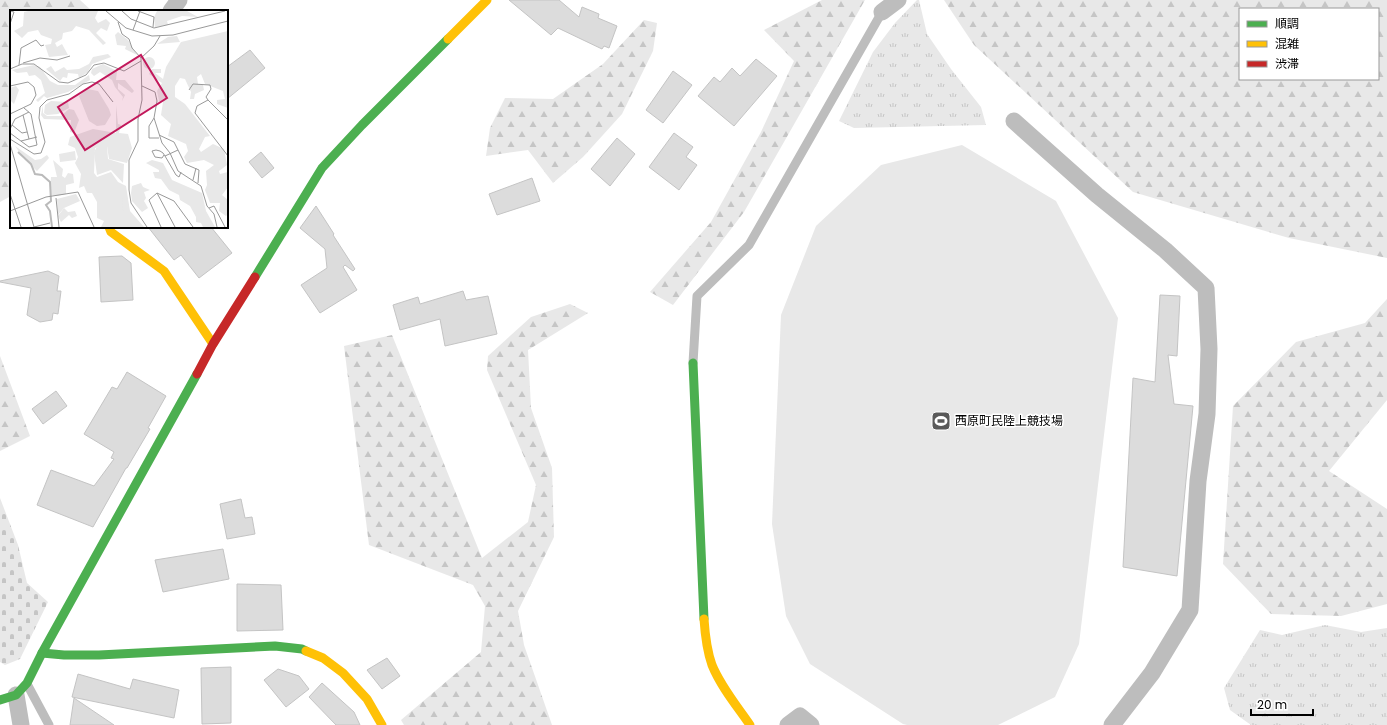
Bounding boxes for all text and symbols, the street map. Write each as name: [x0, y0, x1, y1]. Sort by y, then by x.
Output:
legend: [1239, 8, 1379, 80]
inset map: [10, 10, 228, 228]
text: 順調: [1275, 15, 1299, 32]
text: 混雑: [1275, 35, 1299, 52]
text: 渋滞: [1275, 55, 1299, 72]
sports icon: 西原町民陸上競技場: [930, 410, 952, 432]
place label: 西原町民陸上競技場: [955, 412, 1063, 429]
scale bar: [1251, 691, 1313, 717]
text: 20 m: [1257, 696, 1287, 713]

